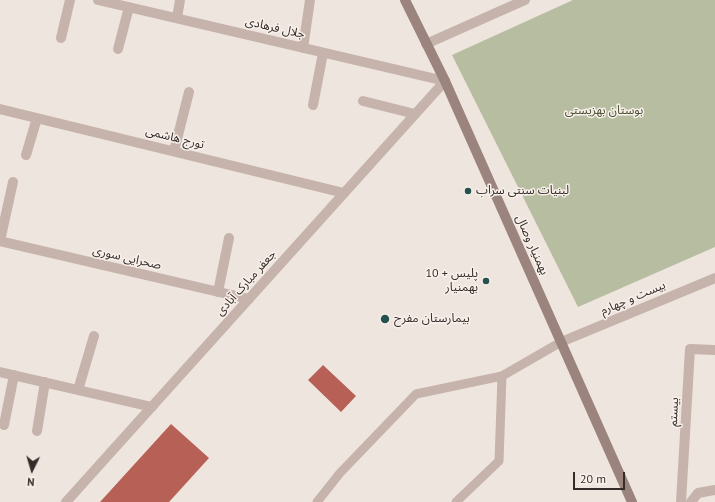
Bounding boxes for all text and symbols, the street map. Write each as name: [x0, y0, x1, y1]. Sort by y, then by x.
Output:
street label: جلال فرهادی: [244, 14, 306, 42]
park label: بوستان بهزیستی: [565, 104, 643, 118]
street label: تورج هاشمی: [144, 124, 206, 152]
place label: لبنیات سنتی سراب: [476, 184, 569, 198]
marker: لبنیات سنتی سراب: [463, 186, 473, 196]
street label: بهمنیار وصال: [512, 213, 552, 277]
street label: صحرایی سوری: [91, 243, 163, 273]
street label: جعفر مبارک آبادی: [213, 247, 279, 319]
place label: پلیس + 10 بهمنیار: [426, 267, 478, 295]
marker: پلیس + 10 بهمنیار: [481, 276, 491, 286]
street label: بیست و چهارم: [598, 278, 668, 318]
place label: بیمارستان مفرح: [394, 312, 470, 326]
marker: بیمارستان مفرح: [379, 313, 391, 325]
street label: بیستم: [666, 397, 682, 427]
north arrow: [12, 450, 52, 490]
scale bar: [575, 464, 627, 490]
text: 20 m: [580, 471, 606, 486]
text: N: [27, 475, 35, 489]

